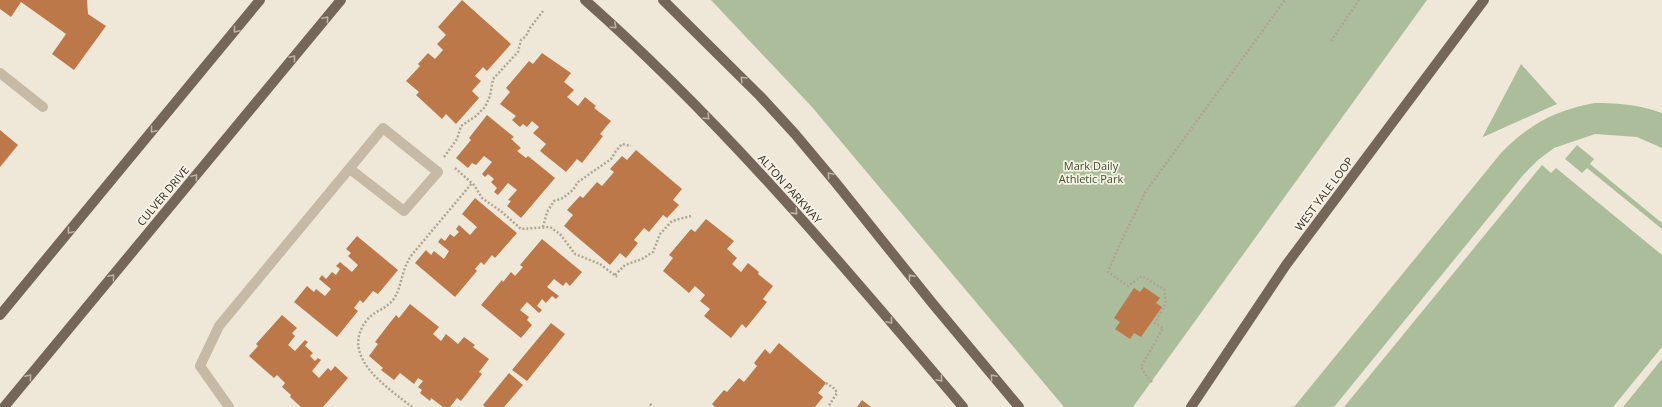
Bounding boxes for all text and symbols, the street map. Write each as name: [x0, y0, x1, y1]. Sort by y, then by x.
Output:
one-way arrow: [321, 16, 328, 23]
one-way arrow: [609, 21, 617, 29]
one-way arrow: [233, 25, 240, 33]
one-way arrow: [289, 55, 296, 62]
one-way arrow: [740, 76, 748, 84]
one-way arrow: [702, 112, 710, 120]
one-way arrow: [150, 126, 157, 133]
street label: ALTON PARKWAY: [755, 151, 826, 227]
street label: WEST YALE LOOP: [1291, 154, 1356, 234]
park label: Mark Daily Athletic Park: [1059, 158, 1123, 186]
street label: CULVER DRIVE: [133, 163, 192, 229]
one-way arrow: [827, 173, 834, 180]
one-way arrow: [190, 174, 197, 181]
one-way arrow: [791, 208, 798, 215]
one-way arrow: [68, 226, 75, 233]
one-way arrow: [107, 274, 114, 282]
one-way arrow: [908, 274, 915, 281]
one-way arrow: [886, 316, 893, 323]
one-way arrow: [24, 374, 31, 382]
one-way arrow: [936, 375, 943, 382]
one-way arrow: [991, 375, 998, 382]

